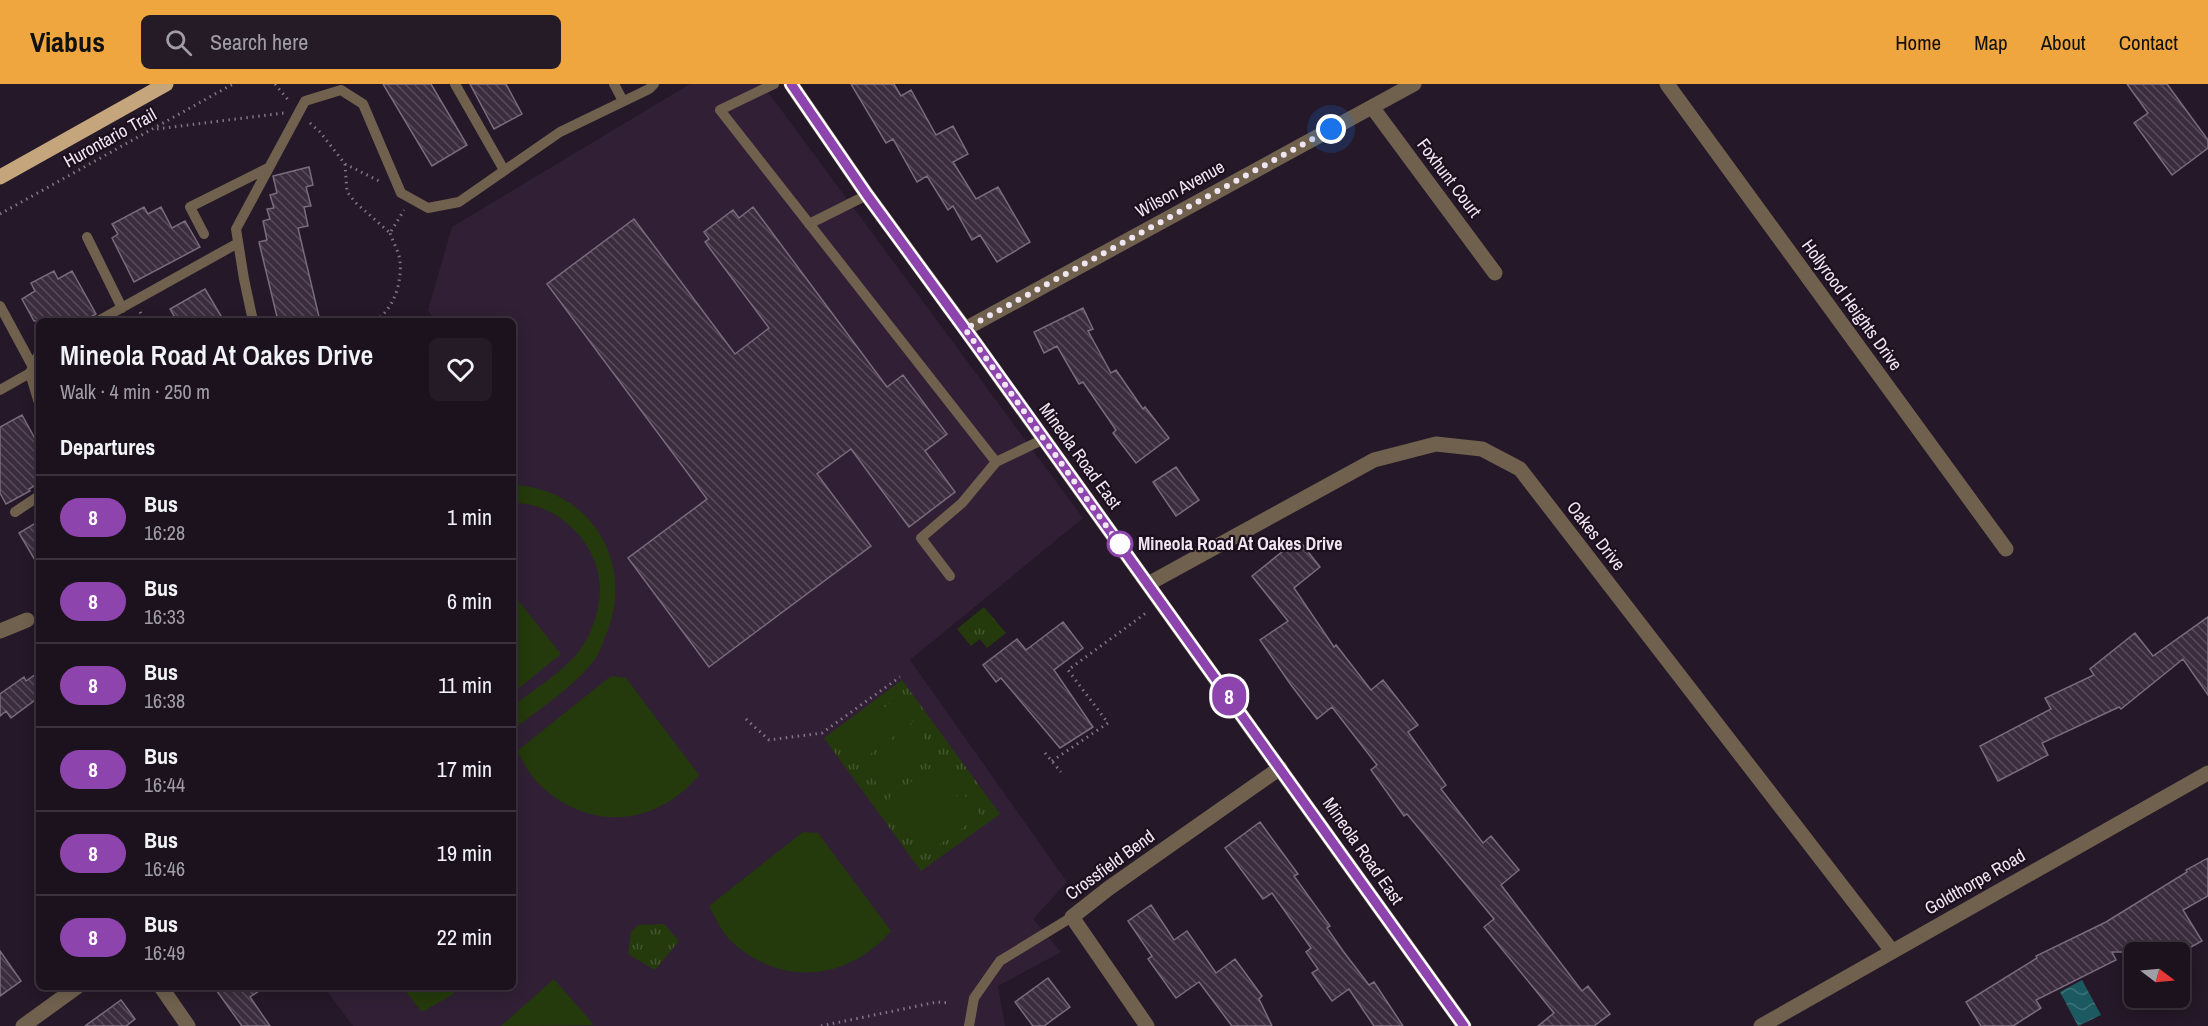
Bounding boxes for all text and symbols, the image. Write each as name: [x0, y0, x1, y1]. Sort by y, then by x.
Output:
search box: [141, 15, 561, 69]
text: Viabus: [30, 23, 105, 61]
icon: search: [162, 26, 195, 59]
text: Search here: [210, 27, 308, 57]
text: Home: [1895, 28, 1941, 57]
text: Map: [1974, 28, 2008, 57]
text: About: [2041, 28, 2086, 57]
text: Contact: [2119, 28, 2178, 57]
street label: Hurontario Trail: [59, 102, 161, 173]
your location: [1316, 114, 1346, 144]
street label: Foxhunt Court: [1411, 133, 1487, 222]
street label: Wilson Avenue: [1131, 154, 1229, 223]
street label: Hollyrood Heights Drive: [1796, 234, 1909, 375]
text: Mineola Road At Oakes Drive: [60, 336, 373, 374]
button: heart: [429, 338, 492, 401]
text: Walk · 4 min · 250 m: [60, 378, 210, 405]
street label: Mineola Road East: [1033, 398, 1127, 514]
text: Departures: [60, 432, 155, 462]
text: Bus: [144, 489, 178, 519]
street label: Oakes Drive: [1561, 496, 1631, 576]
text: 1 min: [447, 502, 492, 532]
text: 8: [88, 503, 98, 532]
text: 16:28: [144, 519, 185, 546]
marker: Mineola Road At Oakes Drive: [1107, 531, 1133, 557]
place label: Mineola Road At Oakes Drive: [1138, 531, 1343, 556]
text: Bus: [144, 573, 178, 603]
text: 6 min: [447, 586, 492, 616]
text: 8: [88, 587, 98, 616]
text: 16:33: [144, 603, 185, 630]
text: Bus: [144, 657, 178, 687]
text: 11 min: [438, 670, 492, 700]
text: 8: [88, 671, 98, 700]
line badge: 8: [1210, 676, 1248, 716]
text: 8: [1224, 682, 1234, 711]
text: 16:38: [144, 687, 185, 714]
text: Bus: [144, 741, 178, 771]
text: 17 min: [437, 754, 492, 784]
text: 8: [88, 755, 98, 784]
text: 16:44: [144, 771, 185, 798]
street label: Mineola Road East: [1317, 792, 1410, 909]
street label: Crossfield Bend: [1060, 824, 1160, 906]
text: Bus: [144, 825, 178, 855]
text: 19 min: [437, 838, 492, 868]
text: 8: [88, 839, 98, 868]
street label: Goldthorpe Road: [1920, 843, 2030, 920]
text: 16:46: [144, 855, 185, 882]
text: Bus: [144, 909, 178, 939]
text: 22 min: [437, 922, 492, 952]
text: 8: [88, 923, 98, 952]
text: 16:49: [144, 939, 185, 966]
north arrow: [2124, 942, 2190, 1008]
map controls: [2124, 942, 2190, 1008]

